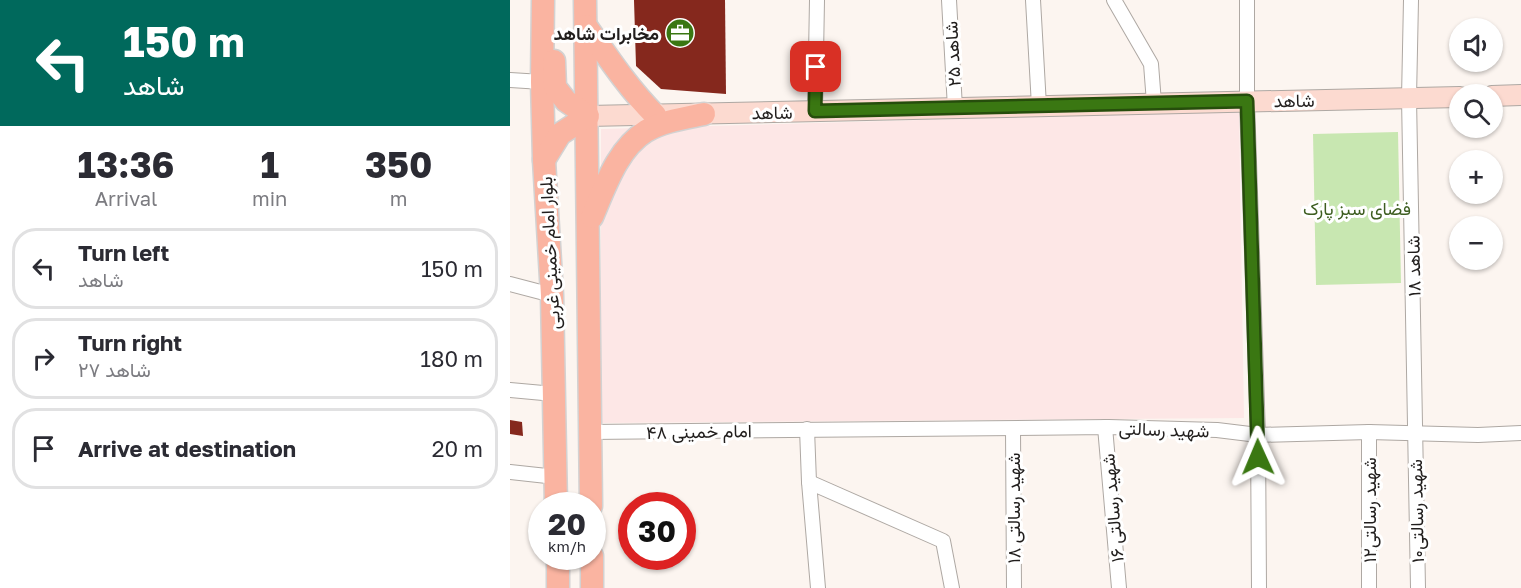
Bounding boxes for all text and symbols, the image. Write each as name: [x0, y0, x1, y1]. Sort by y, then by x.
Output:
text: 150 m: [123, 16, 245, 66]
office icon: مخابرات شاهد: [664, 17, 696, 49]
map controls: [1449, 18, 1503, 270]
button: sound: [1449, 18, 1503, 72]
street label: شاهد ۲۵: [939, 21, 965, 87]
place label: مخابرات شاهد: [554, 22, 659, 45]
icon: left: [24, 24, 102, 102]
pin: [790, 41, 841, 92]
icon: arrive: [799, 50, 832, 83]
text: شاهد: [123, 69, 184, 101]
button: search: [1449, 84, 1503, 138]
street label: شاهد: [1273, 89, 1315, 111]
street label: شاهد: [751, 101, 793, 123]
text: 13:36: [78, 143, 174, 186]
text: 1: [260, 143, 279, 186]
text: 350: [365, 143, 432, 186]
button: +: [1449, 150, 1503, 204]
street label: بلوار امام خمینی غربی: [534, 176, 566, 330]
text: Arrival: [95, 186, 157, 210]
text: min: [252, 186, 287, 210]
text: m: [390, 186, 408, 210]
park label: فضای سبز پارک: [1303, 197, 1411, 221]
button: −: [1449, 216, 1503, 270]
street label: شاهد ۱۸: [1401, 235, 1425, 297]
text: Turn left: [78, 239, 169, 266]
icon: left: [27, 252, 60, 285]
text: 150 m: [421, 255, 483, 282]
text: شاهد: [78, 267, 124, 291]
text: Turn right: [78, 329, 182, 356]
icon: right: [27, 342, 60, 375]
text: 180 m: [420, 345, 483, 372]
text: شاهد ۲۷: [78, 357, 151, 381]
street label: شهید رسالتی: [1118, 416, 1210, 443]
street label: امام خمینی ۴۸: [646, 419, 752, 445]
position arrow: [1226, 425, 1290, 489]
icon: arrive: [27, 432, 60, 465]
text: Arrive at destination: [78, 435, 296, 462]
text: 20 m: [432, 435, 483, 462]
street label: شهید رسالتی ۱۸: [1002, 452, 1025, 564]
street label: شهید رسالتی ۱۶: [1096, 453, 1129, 563]
street label: شهید رسالتی۱۲: [1358, 457, 1381, 563]
street label: شهید رسالتی۱۰: [1404, 459, 1429, 563]
speed limit sign: 30: [618, 492, 696, 570]
text: 20: [548, 506, 586, 542]
text: km/h: [548, 537, 586, 555]

